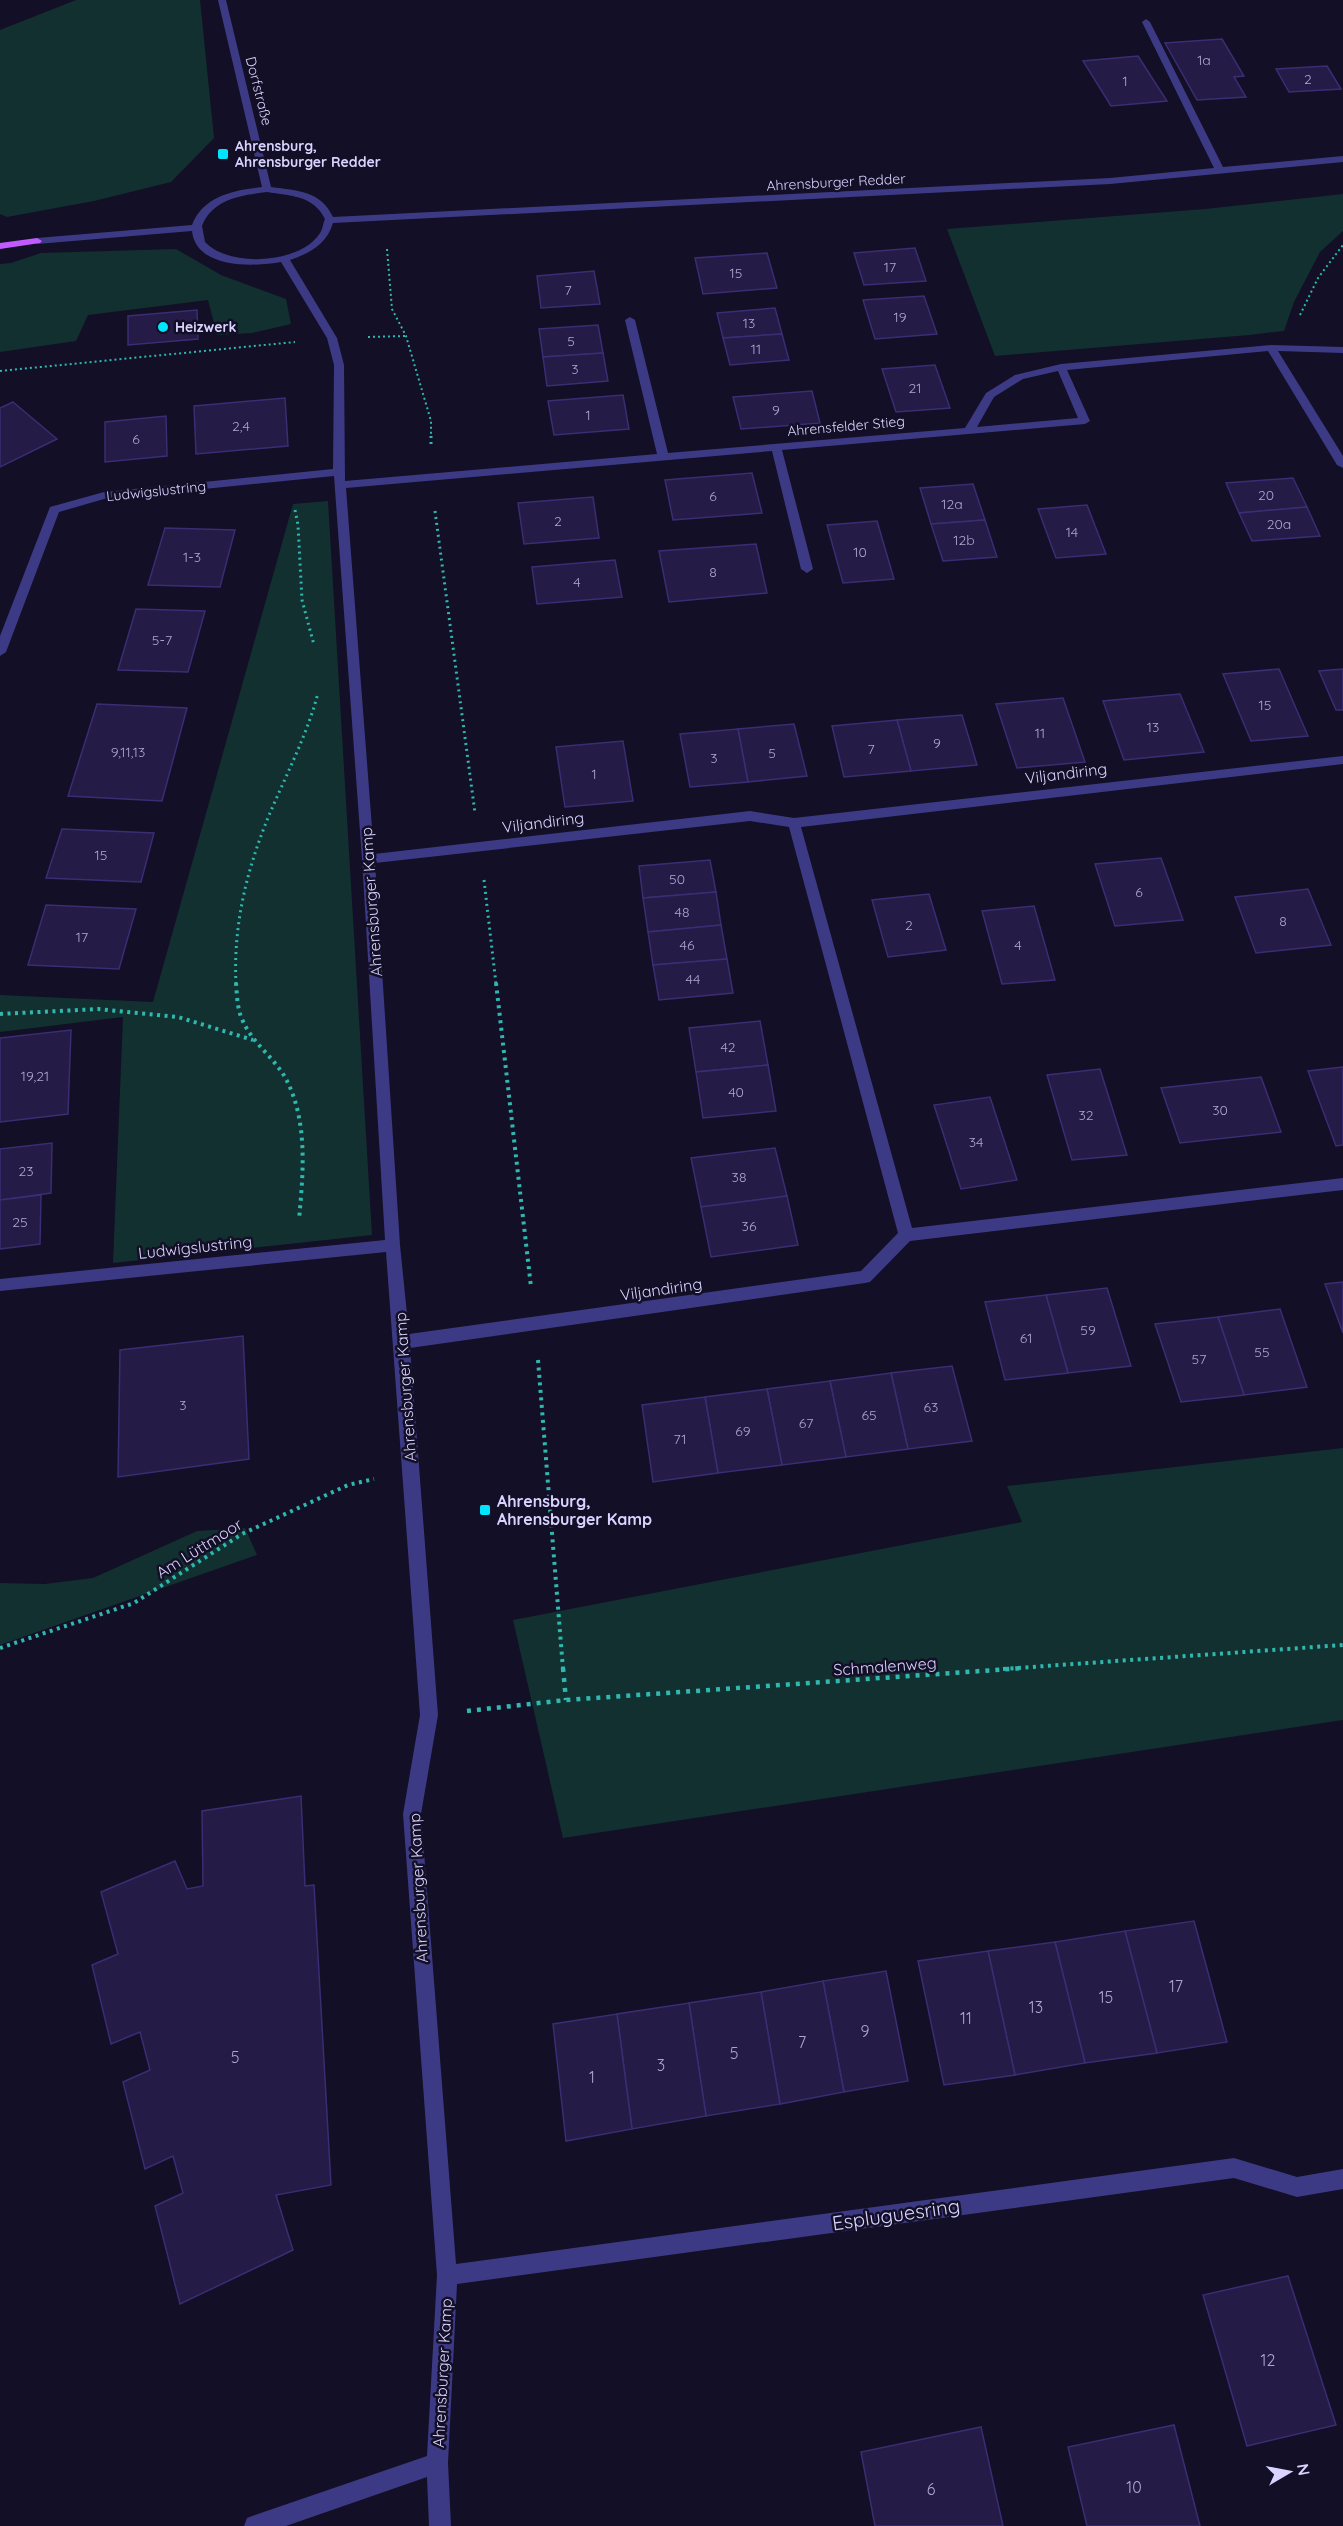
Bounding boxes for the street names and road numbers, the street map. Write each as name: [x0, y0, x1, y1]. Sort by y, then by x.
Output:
street label: Dorfstraße: [242, 55, 276, 127]
street label: Ahrensburger Redder: [766, 169, 907, 195]
street label: Ahrensfelder Stieg: [786, 412, 906, 440]
street label: Ludwigslustring: [105, 477, 207, 505]
street label: Viljandiring: [1024, 758, 1108, 788]
street label: Viljandiring: [501, 807, 585, 837]
street label: Ahrensburger Kamp: [356, 827, 386, 977]
street label: Ludwigslustring: [137, 1231, 253, 1263]
street label: Viljandiring: [619, 1273, 703, 1305]
street label: Ahrensburger Kamp: [390, 1312, 420, 1462]
street label: Am Lüttmoor: [152, 1514, 246, 1582]
street label: Schmalenweg: [833, 1652, 937, 1680]
street label: Ahrensburger Kamp: [404, 1813, 432, 1963]
street label: Espluguesring: [830, 2193, 962, 2235]
street label: Ahrensburger Kamp: [428, 2298, 456, 2448]

